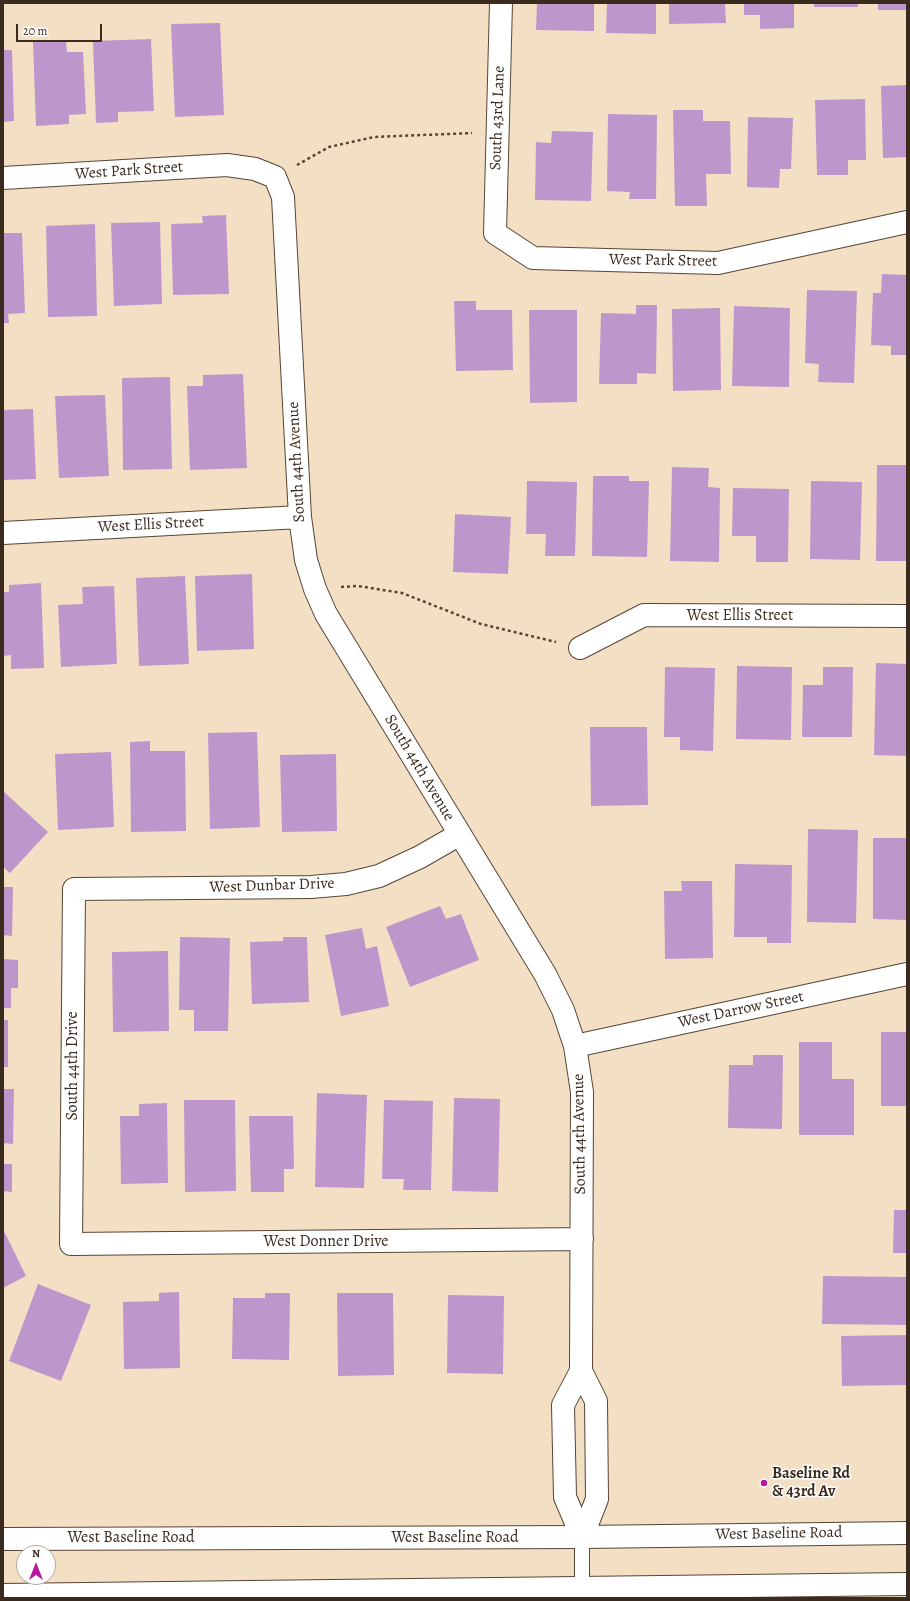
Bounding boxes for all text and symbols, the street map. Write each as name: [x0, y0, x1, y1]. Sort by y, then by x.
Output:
scale bar: [18, 16, 104, 42]
text: 20 m: [23, 23, 47, 39]
street label: South 43rd Lane: [487, 65, 509, 171]
street label: West Park Street: [74, 158, 184, 184]
street label: West Park Street: [609, 250, 717, 272]
street label: South 44th Avenue: [284, 401, 310, 523]
street label: West Ellis Street: [97, 513, 205, 537]
street label: West Ellis Street: [687, 606, 793, 626]
street label: South 44th Avenue: [380, 711, 458, 825]
street label: West Dunbar Drive: [209, 874, 335, 898]
street label: West Darrow Street: [676, 987, 806, 1033]
street label: South 44th Drive: [63, 1011, 83, 1121]
street label: South 44th Avenue: [569, 1073, 591, 1195]
street label: West Donner Drive: [264, 1232, 388, 1252]
place label: Baseline Rd & 43rd Av: [772, 1464, 850, 1502]
marker: Baseline Rd & 43rd Av: [759, 1478, 769, 1488]
street label: West Baseline Road: [715, 1523, 843, 1545]
street label: West Baseline Road: [67, 1528, 195, 1548]
street label: West Baseline Road: [391, 1528, 519, 1548]
north arrow: [16, 1545, 56, 1585]
text: N: [32, 1546, 40, 1561]

